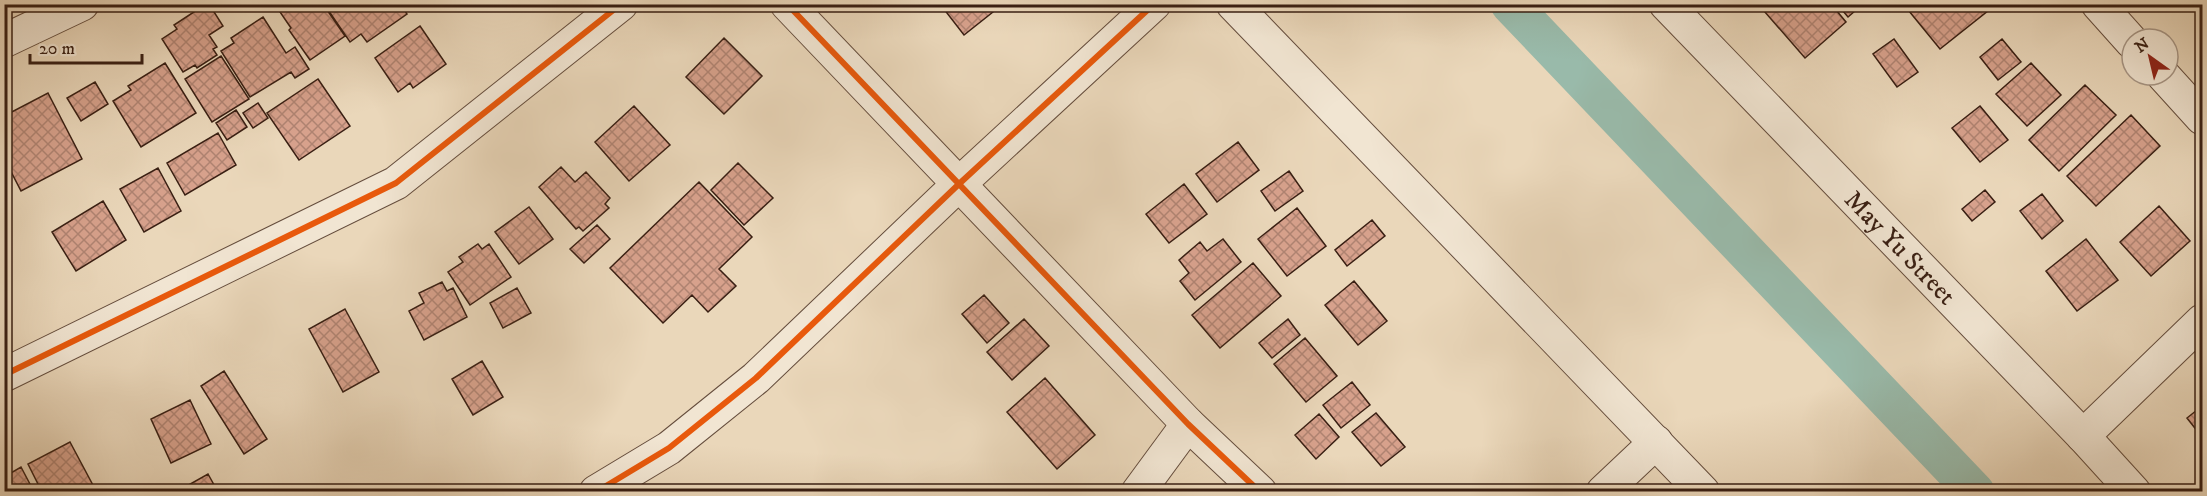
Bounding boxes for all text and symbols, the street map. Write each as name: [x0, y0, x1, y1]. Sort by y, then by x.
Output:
scale bar: [30, 27, 142, 65]
north arrow: [2120, 27, 2180, 87]
text: N: [2131, 33, 2153, 57]
text: 20 m: [39, 38, 75, 60]
street label: May Yu Street: [1837, 184, 1963, 313]

